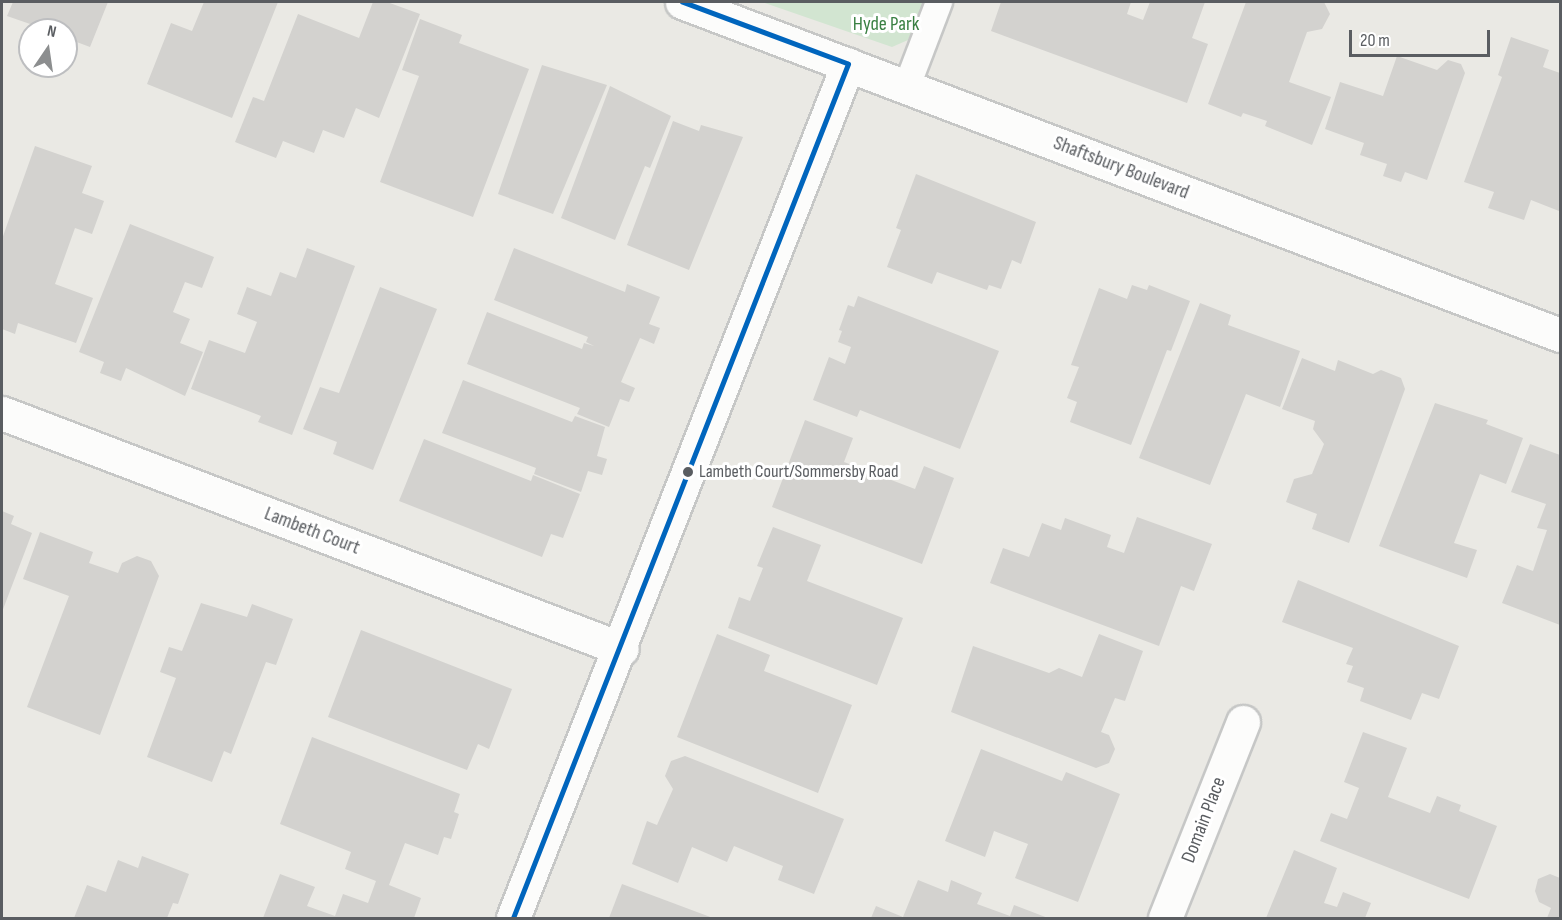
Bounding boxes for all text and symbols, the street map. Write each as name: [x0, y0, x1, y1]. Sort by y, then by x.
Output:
park label: Hyde Park: [853, 12, 919, 36]
north arrow: [18, 18, 78, 78]
scale bar: [1352, 18, 1493, 56]
text: N: [45, 22, 58, 42]
text: 20 m: [1360, 30, 1390, 51]
street label: Shaftsbury Boulevard: [1050, 131, 1192, 205]
place label: Lambeth Court/Sommersby Road: [699, 461, 899, 483]
marker: Lambeth Court/Sommersby Road: [682, 466, 694, 478]
street label: Lambeth Court: [261, 502, 363, 560]
street label: Domain Place: [1177, 774, 1231, 866]

